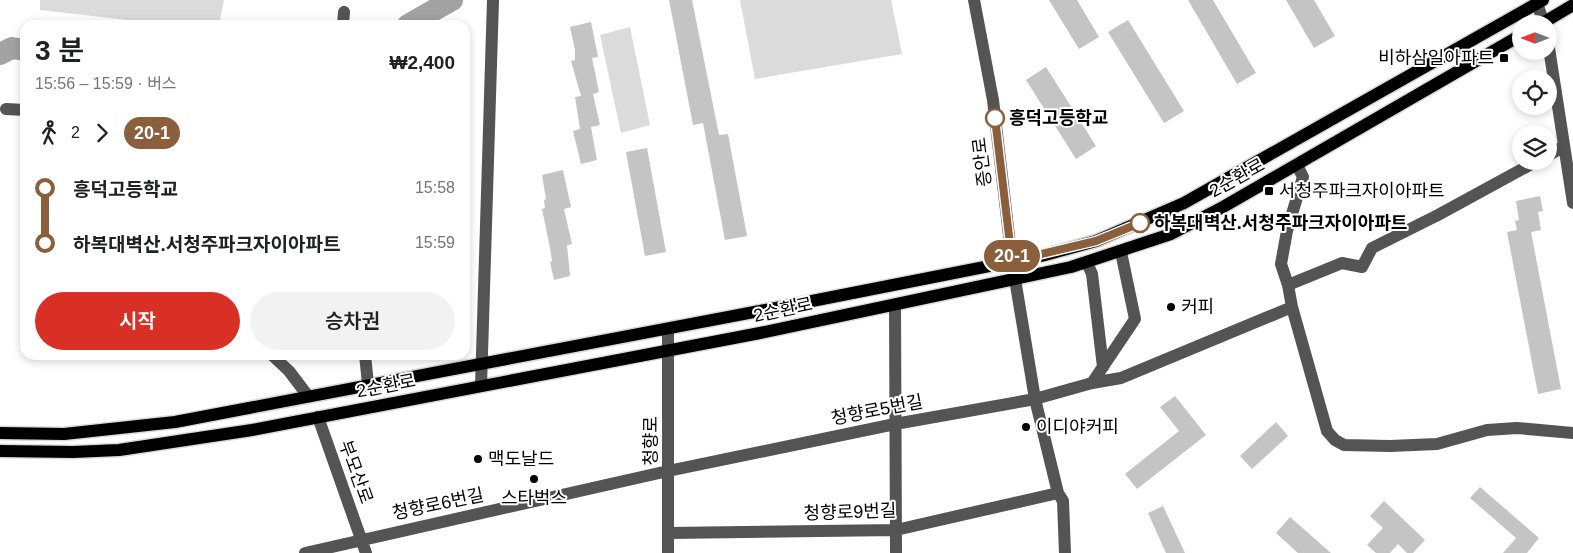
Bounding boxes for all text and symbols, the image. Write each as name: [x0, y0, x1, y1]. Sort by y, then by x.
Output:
north arrow: [1512, 15, 1558, 60]
map controls: [1512, 15, 1557, 170]
text: 3 분: [35, 35, 84, 66]
place label: 비하삼일아파트: [1378, 48, 1494, 68]
text: ₩2,400: [390, 52, 455, 73]
marker: 비하삼일아파트: [1498, 52, 1510, 64]
button: locate: [1512, 70, 1557, 115]
text: 15:56 – 15:59 · 버스: [35, 75, 177, 92]
marker: 흥덕고등학교: [985, 108, 1005, 128]
place label: 흥덕고등학교: [1009, 108, 1108, 128]
icon: walk: [35, 119, 63, 147]
icon: forward: [88, 119, 116, 147]
text: 20-1: [134, 123, 170, 143]
text: 2: [71, 124, 80, 141]
button: layers: [1512, 125, 1557, 170]
street label: 증안로: [969, 136, 995, 188]
street label: 2순환로: [1206, 155, 1268, 201]
text: 흥덕고등학교: [73, 179, 178, 200]
text: 15:58: [415, 179, 455, 196]
place label: 서청주파크자이아파트: [1279, 181, 1445, 201]
marker: 서청주파크자이아파트: [1263, 185, 1275, 197]
marker: 하복대벽산.서청주파크자이아파트: [1130, 213, 1150, 233]
place label: 하복대벽산.서청주파크자이아파트: [1154, 213, 1407, 233]
text: 하복대벽산.서청주파크자이아파트: [73, 234, 340, 255]
text: 15:59: [415, 234, 455, 251]
line badge: 20-1: [977, 240, 1047, 272]
text: 20-1: [994, 246, 1030, 266]
button: 시작: [35, 292, 240, 350]
button: 승차권: [250, 292, 455, 350]
street label: 2순환로: [752, 294, 814, 326]
place label: 커피: [1181, 297, 1214, 317]
marker: 커피: [1165, 301, 1177, 313]
street label: 2순환로: [355, 370, 417, 402]
street label: 청향로5번길: [830, 391, 924, 429]
street label: 청향로: [641, 416, 661, 466]
place label: 이디야커피: [1036, 417, 1119, 437]
marker: 이디야커피: [1020, 421, 1032, 433]
street label: 부모산로: [335, 437, 377, 507]
place label: 맥도날드: [488, 449, 554, 469]
marker: 맥도날드: [472, 453, 484, 465]
marker: 스타벅스: [528, 473, 540, 485]
street label: 청향로6번길: [391, 485, 485, 523]
place label: 스타벅스: [501, 488, 567, 508]
street label: 청향로9번길: [803, 500, 897, 524]

